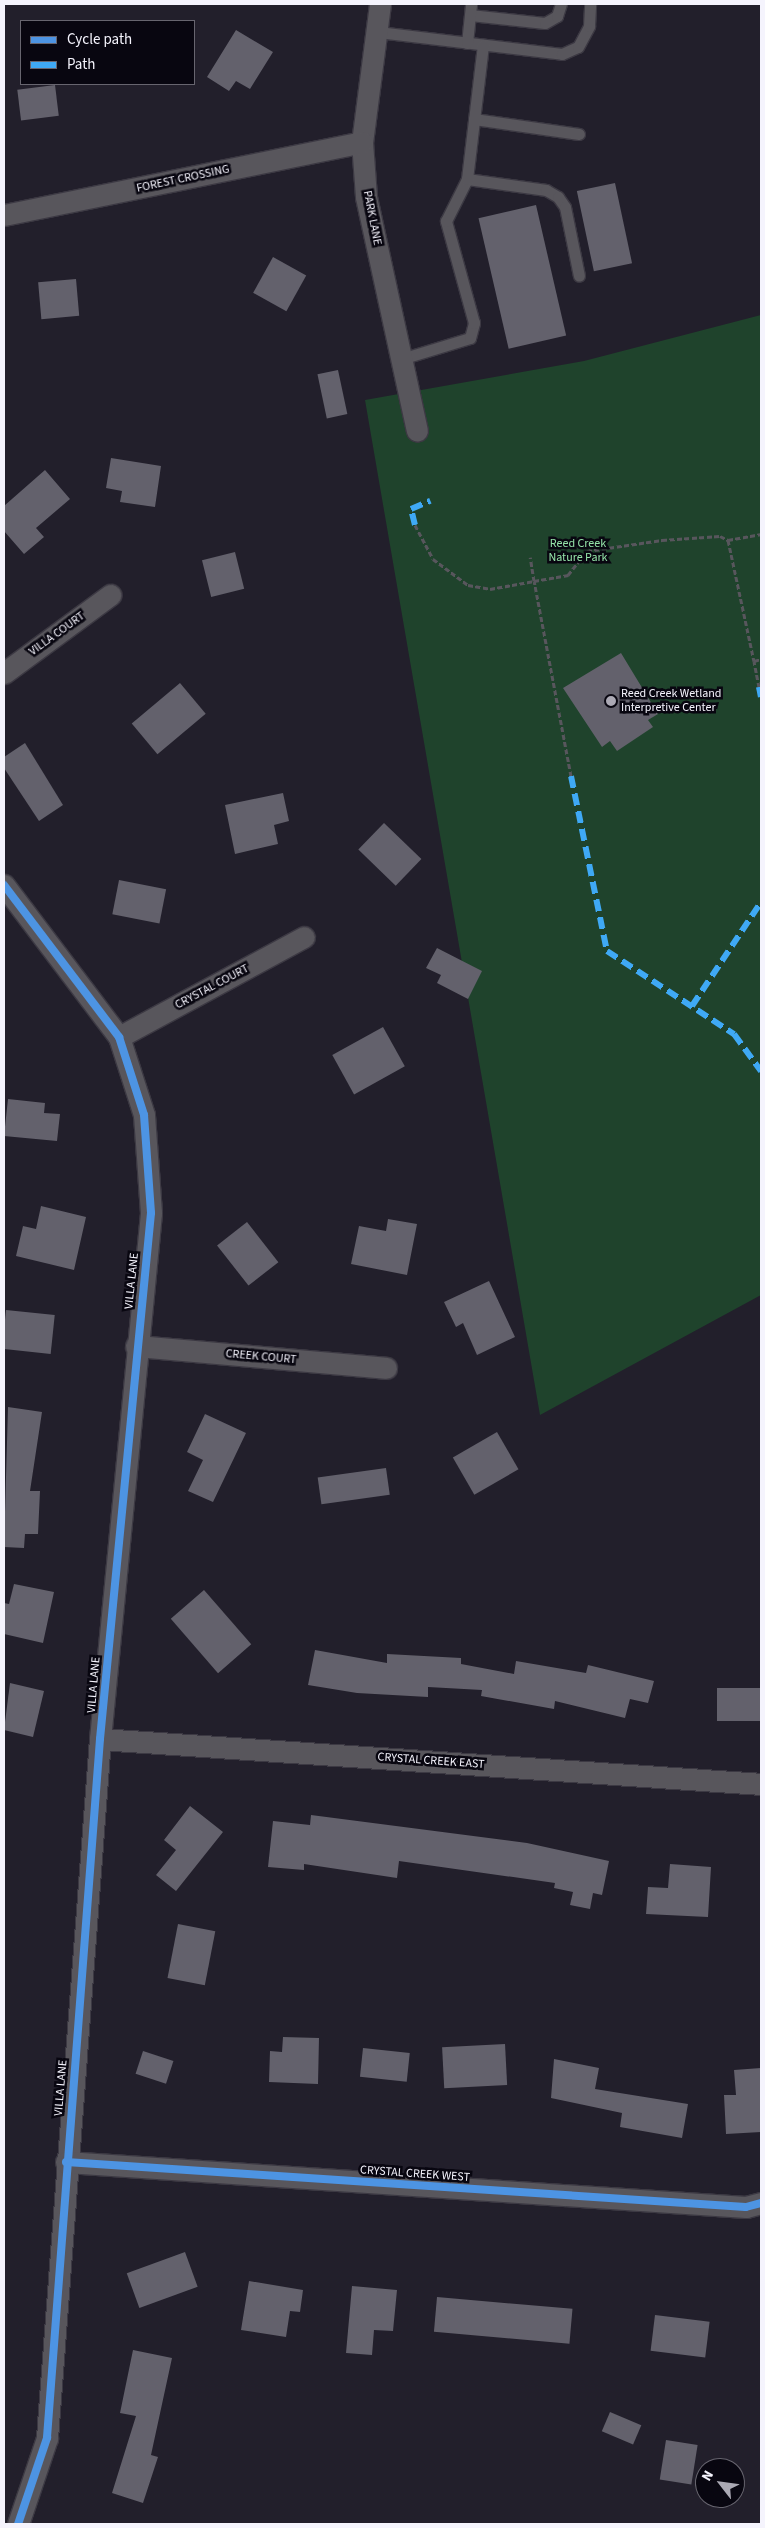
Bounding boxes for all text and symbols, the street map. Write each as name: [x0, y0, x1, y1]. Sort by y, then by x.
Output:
legend: [20, 20, 195, 85]
text: Cycle path: [67, 29, 132, 50]
text: Path: [67, 54, 95, 75]
street label: FOREST CROSSING: [135, 162, 231, 196]
street label: PARK LANE: [360, 189, 384, 247]
park label: Reed Creek Nature Park: [548, 537, 608, 565]
street label: VILLA COURT: [26, 609, 88, 659]
place label: Reed Creek Wetland Interpretive Center: [621, 687, 721, 715]
marker: Reed Creek Wetland Interpretive Center: [605, 695, 617, 707]
street label: CRYSTAL COURT: [173, 962, 251, 1012]
street label: VILLA LANE: [122, 1252, 142, 1310]
street label: CREEK COURT: [225, 1347, 297, 1367]
street label: VILLA LANE: [84, 1656, 104, 1714]
street label: CRYSTAL CREEK EAST: [377, 1750, 485, 1772]
street label: VILLA LANE: [51, 2059, 71, 2117]
street label: CRYSTAL CREEK WEST: [360, 2163, 470, 2185]
north arrow: [695, 2458, 745, 2508]
text: N: [697, 2467, 719, 2485]

